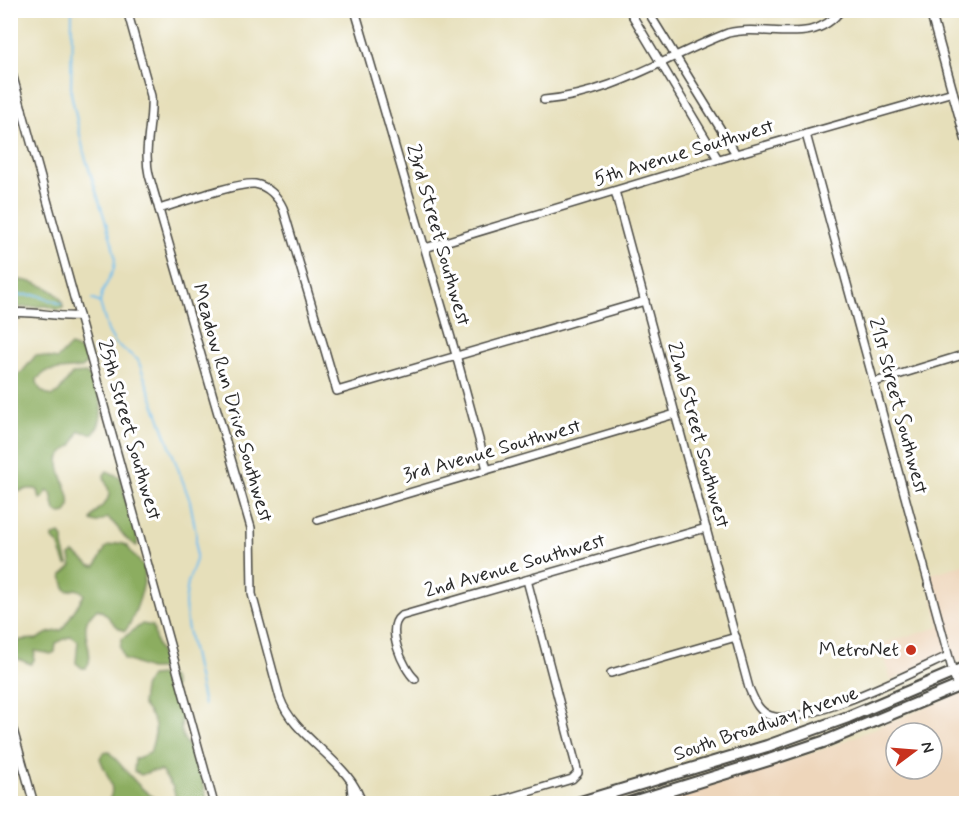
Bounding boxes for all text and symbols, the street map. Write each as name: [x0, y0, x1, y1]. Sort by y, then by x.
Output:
street label: 5th Avenue Southwest: [591, 113, 777, 193]
street label: 23rd Street Southwest: [399, 141, 477, 329]
street label: Meadow Run Drive Southwest: [185, 280, 279, 526]
street label: 21st Street Southwest: [861, 315, 935, 497]
street label: 25th Street Southwest: [90, 337, 168, 524]
street label: 22nd Street Southwest: [660, 339, 736, 531]
street label: 3rd Avenue Southwest: [400, 413, 584, 489]
street label: 2nd Avenue Southwest: [422, 527, 609, 605]
place label: MetroNet: [819, 637, 899, 664]
marker: MetroNet: [904, 643, 918, 657]
street label: South Broadway Avenue: [670, 680, 862, 768]
north arrow: [884, 721, 944, 781]
text: N: [915, 739, 939, 755]

